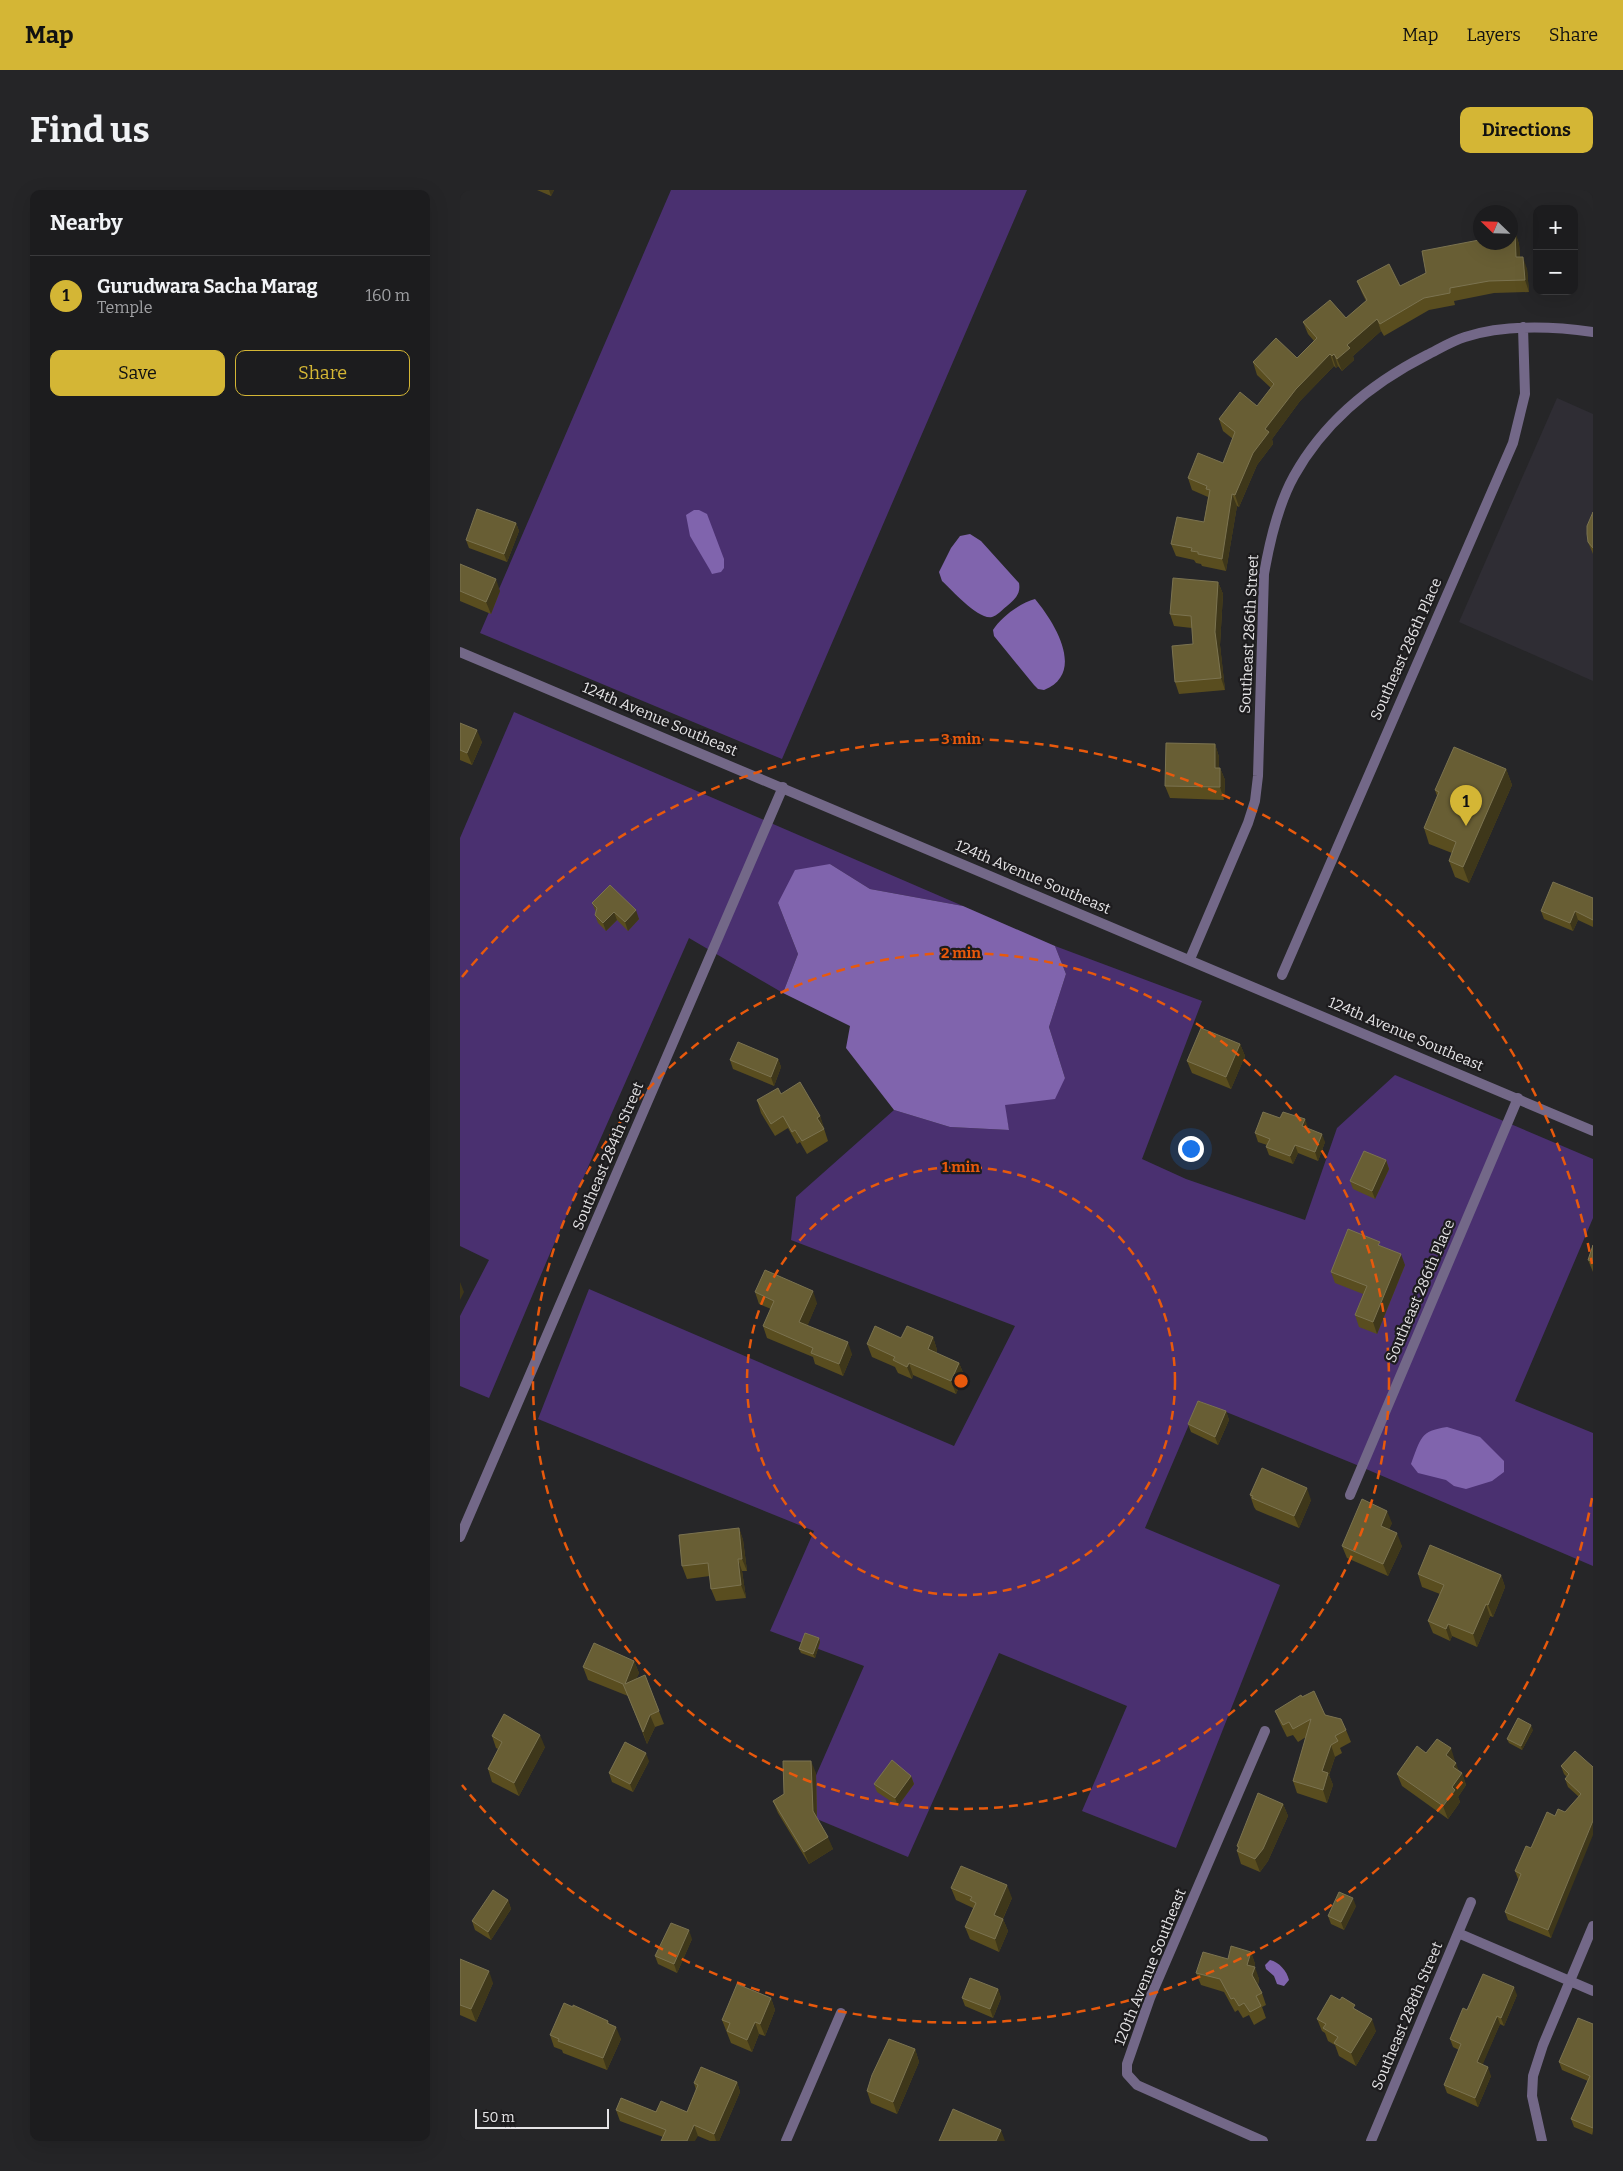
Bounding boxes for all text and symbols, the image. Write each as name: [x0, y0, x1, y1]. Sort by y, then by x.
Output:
text: Map: [25, 21, 74, 49]
text: Map: [1402, 24, 1438, 46]
text: Layers: [1466, 24, 1521, 46]
text: Share: [1549, 24, 1598, 46]
button: Directions: [1460, 107, 1593, 153]
text: Find us: [30, 109, 150, 151]
north arrow: [1473, 205, 1518, 250]
map controls: [1533, 205, 1578, 295]
button: +: [1533, 205, 1578, 250]
text: Nearby: [50, 210, 123, 236]
button: −: [1533, 250, 1578, 295]
text: Gurudwara Sacha Marag: [97, 275, 318, 298]
text: 1: [63, 286, 69, 305]
text: 160 m: [365, 286, 410, 305]
text: Temple: [97, 298, 152, 317]
button: Save: [50, 350, 225, 396]
button: Share: [235, 350, 410, 396]
street label: Southeast 286th Street: [1236, 553, 1262, 714]
street label: Southeast 286th Place: [1367, 575, 1445, 723]
street label: 124th Avenue Southeast: [580, 678, 741, 760]
text: 3 min: [941, 730, 981, 748]
pin: 1: [1450, 785, 1482, 826]
street label: 124th Avenue Southeast: [953, 836, 1114, 918]
text: 2 min: [941, 944, 981, 962]
street label: 124th Avenue Southeast: [1326, 993, 1487, 1075]
street label: Southeast 284th Street: [569, 1079, 648, 1233]
your location: [1178, 1136, 1204, 1162]
text: 1 min: [942, 1158, 980, 1176]
street label: Southeast 286th Place: [1382, 1217, 1458, 1365]
centre of rings: [952, 1372, 970, 1390]
street label: 120th Avenue Southeast: [1110, 1885, 1190, 2048]
street label: Southeast 288th Street: [1368, 1939, 1447, 2093]
scale bar: [475, 2106, 609, 2129]
text: 50 m: [482, 2109, 515, 2126]

